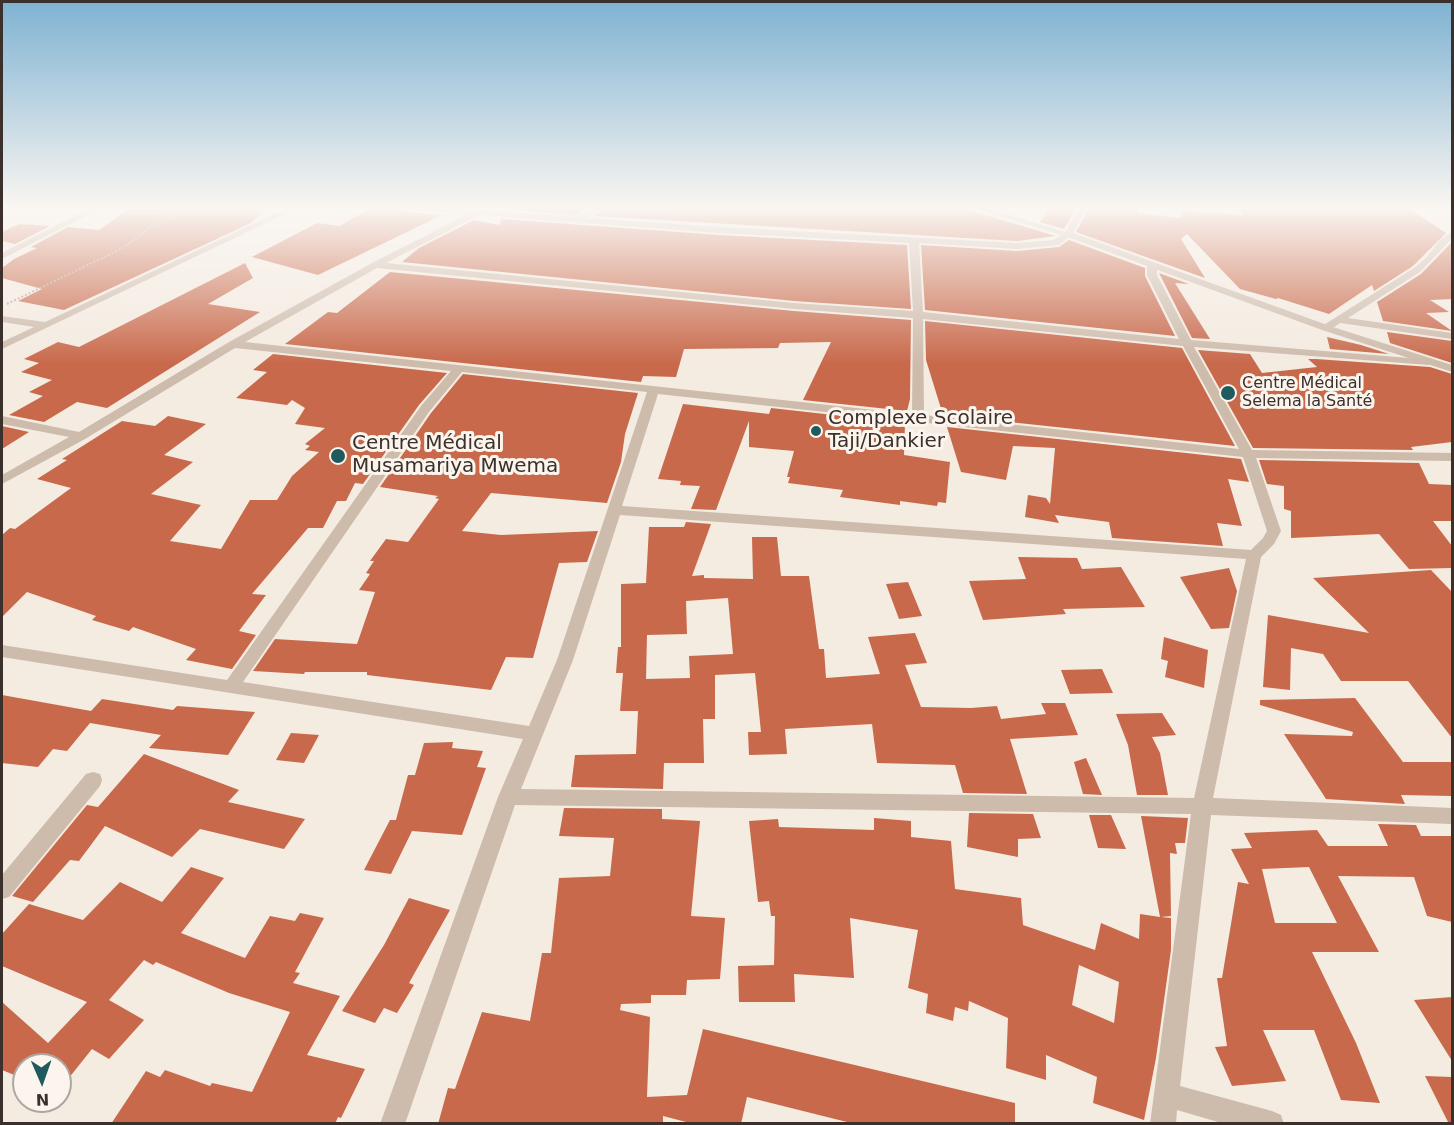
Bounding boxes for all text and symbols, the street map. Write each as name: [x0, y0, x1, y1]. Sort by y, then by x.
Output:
place label: Centre Médical Selema la Santé: [1242, 374, 1372, 412]
marker: Centre Médical Selema la Santé: [1219, 384, 1237, 402]
place label: Complexe Scolaire Taji/Dankier: [828, 407, 1013, 454]
marker: Complexe Scolaire Taji/Dankier: [809, 424, 823, 438]
place label: Centre Médical Musamariya Mwema: [352, 432, 558, 479]
marker: Centre Médical Musamariya Mwema: [329, 447, 347, 465]
north arrow: [12, 1053, 72, 1113]
text: N: [36, 1090, 50, 1109]

